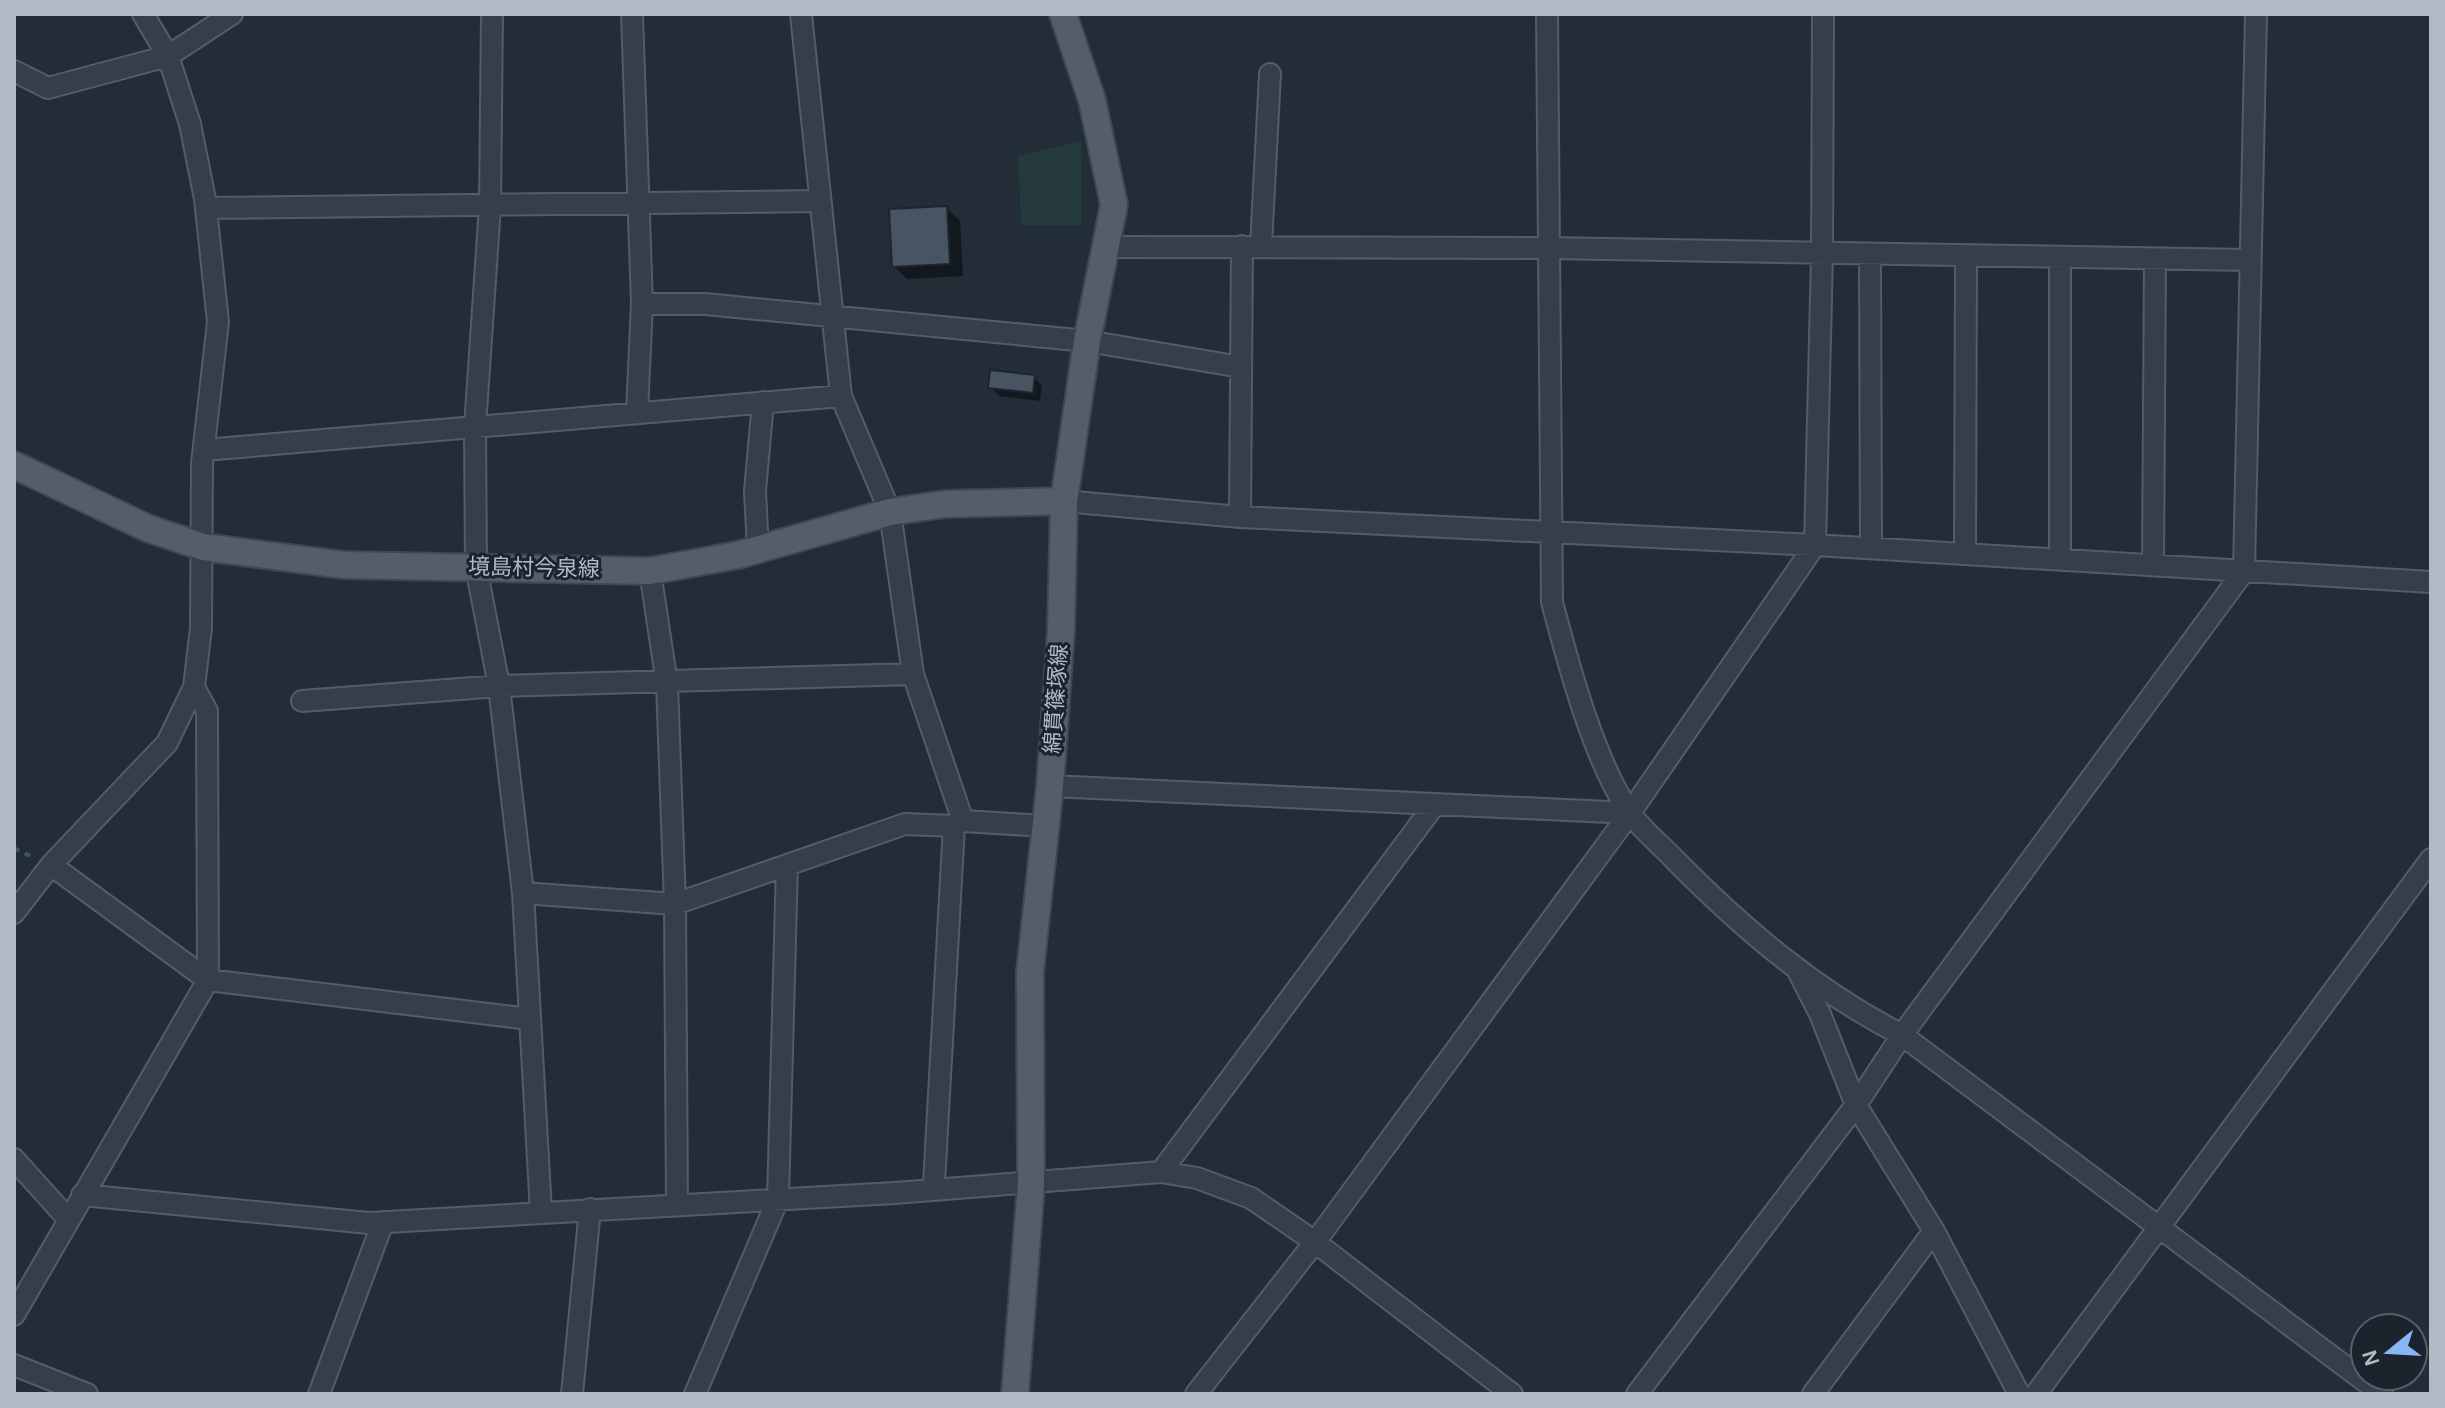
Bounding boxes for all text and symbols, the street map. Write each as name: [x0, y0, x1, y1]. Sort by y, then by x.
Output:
street label: 境島村今泉線: [468, 554, 600, 582]
street label: 綿貫篠塚線: [1039, 643, 1073, 755]
north arrow: [2349, 1312, 2429, 1392]
text: N: [2356, 1346, 2386, 1369]

